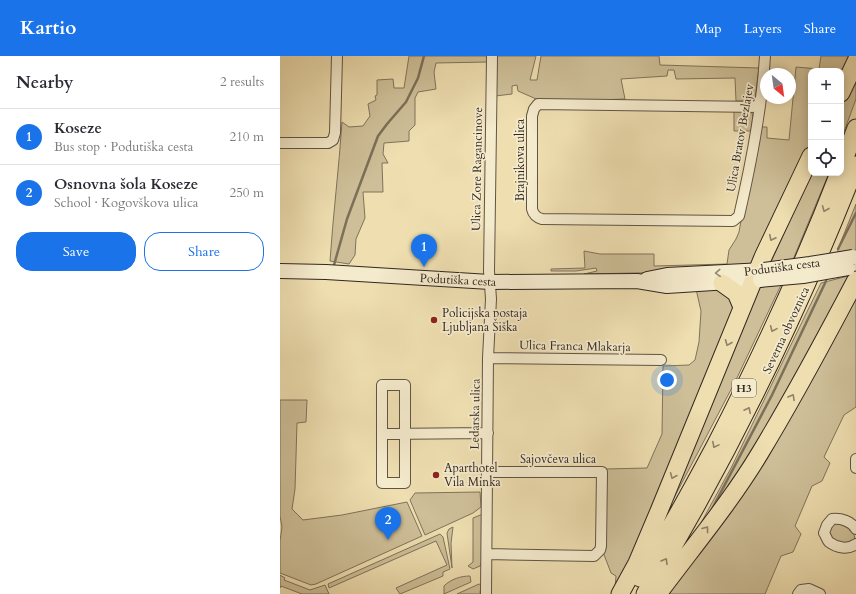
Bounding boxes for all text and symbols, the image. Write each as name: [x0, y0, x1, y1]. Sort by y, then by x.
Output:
text: Kartio: [20, 15, 76, 41]
text: Map: [695, 19, 722, 38]
text: Layers: [744, 19, 782, 38]
text: Share: [804, 19, 836, 38]
north arrow: [760, 68, 796, 104]
map controls: [808, 68, 844, 176]
button: +: [808, 68, 844, 104]
text: Nearby: [16, 71, 73, 94]
text: 2 results: [220, 73, 264, 91]
street label: Ulica Bratov Bezlajev: [723, 82, 758, 193]
button: −: [808, 104, 844, 140]
street label: Ulica Zore Ragancinove: [468, 107, 486, 231]
text: Koseze: [54, 118, 102, 138]
street label: Brajnikova ulica: [512, 118, 528, 201]
text: 1: [26, 128, 32, 146]
text: 210 m: [230, 128, 264, 146]
text: Bus stop · Podutiška cesta: [54, 138, 193, 156]
button: locate: [808, 140, 844, 176]
text: Osnovna šola Koseze: [54, 174, 198, 194]
text: 2: [26, 184, 32, 202]
text: 250 m: [230, 184, 264, 202]
text: School · Kogovškova ulica: [54, 194, 198, 212]
one-way arrow: [821, 206, 829, 213]
button: Save: [16, 232, 136, 271]
button: Share: [144, 232, 264, 271]
pin: 1: [411, 234, 437, 267]
one-way arrow: [769, 234, 777, 241]
street label: Podutiška cesta: [743, 254, 822, 280]
one-way arrow: [715, 268, 721, 277]
street label: Podutiška cesta: [419, 270, 497, 290]
street label: Severna obvoznica: [759, 283, 814, 376]
place label: Policijska postaja Ljubljana Šiška: [442, 305, 528, 335]
marker: Policijska postaja Ljubljana Šiška: [429, 315, 439, 325]
one-way arrow: [770, 324, 778, 332]
street label: Ulica Franca Mlakarja: [519, 337, 632, 355]
one-way arrow: [725, 340, 733, 347]
your location: [657, 370, 677, 390]
street label: Ledarska ulica: [466, 377, 484, 450]
road number: H3: [732, 379, 756, 397]
one-way arrow: [788, 394, 795, 401]
one-way arrow: [743, 406, 751, 414]
one-way arrow: [712, 441, 720, 448]
street label: Sajovčeva ulica: [520, 451, 597, 467]
place label: Aparthotel Vila Minka: [444, 460, 502, 490]
marker: Aparthotel Vila Minka: [431, 470, 441, 480]
one-way arrow: [670, 472, 678, 480]
pin: 2: [375, 507, 401, 540]
one-way arrow: [701, 527, 708, 534]
one-way arrow: [661, 558, 668, 565]

